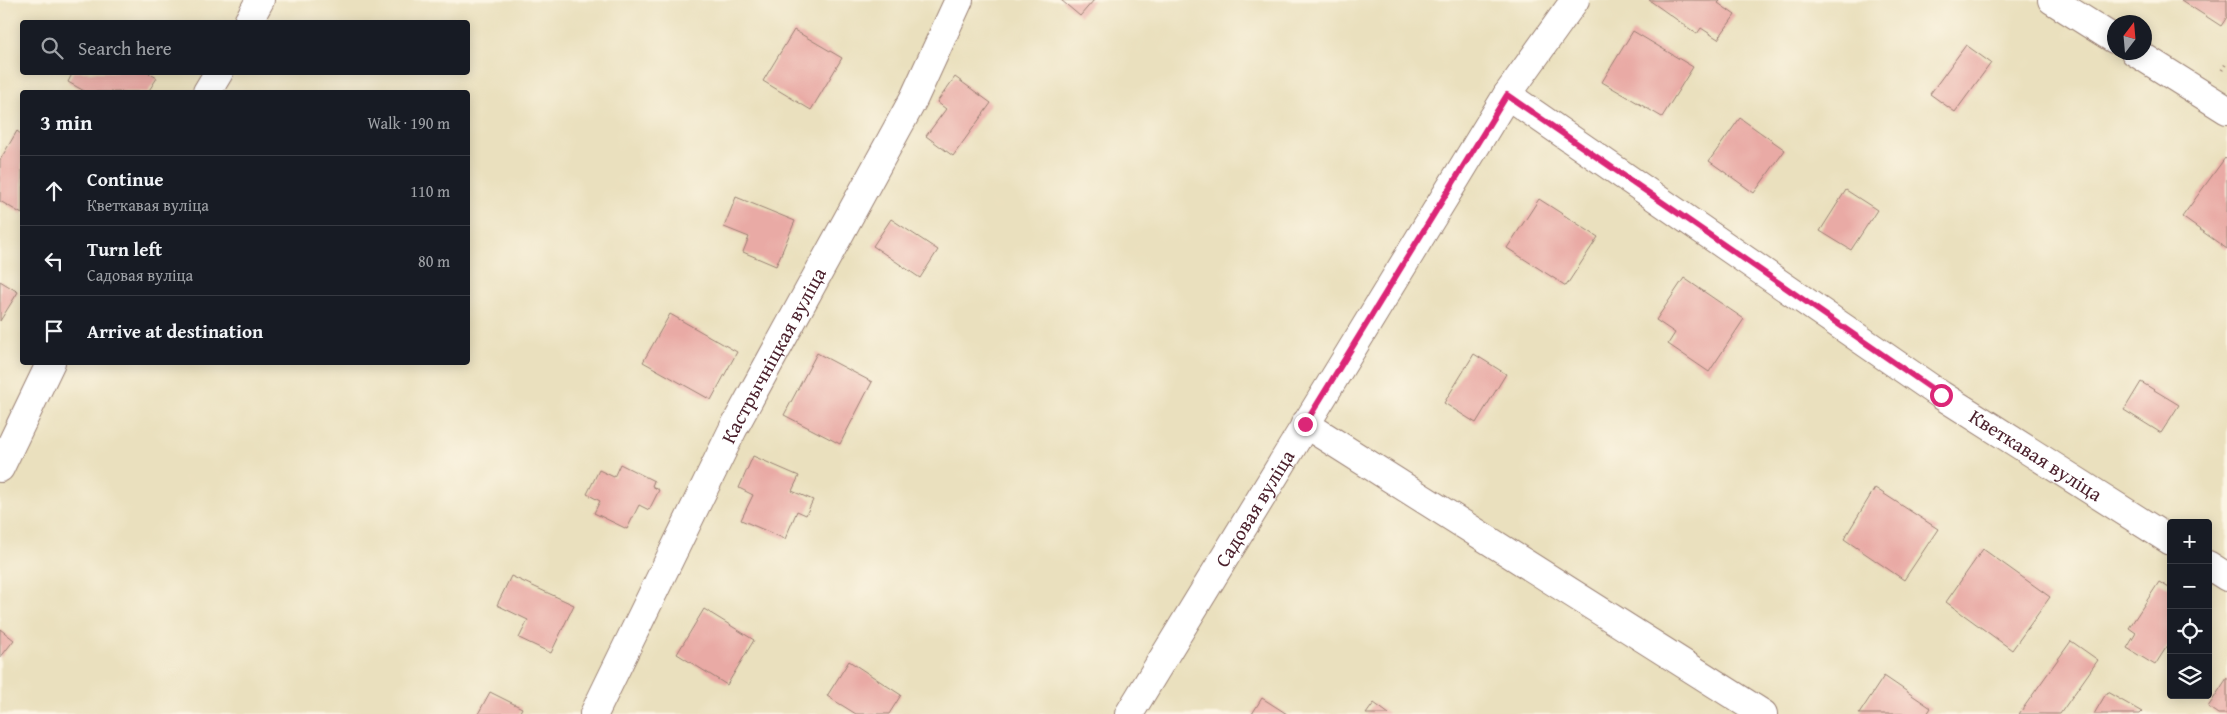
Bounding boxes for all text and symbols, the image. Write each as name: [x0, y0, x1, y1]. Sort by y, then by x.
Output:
north arrow: [2107, 15, 2152, 60]
search box: [20, 20, 470, 75]
icon: search: [38, 34, 66, 62]
text: Search here: [78, 34, 172, 62]
text: 3 min: [40, 107, 92, 138]
text: Walk · 190 m: [367, 111, 450, 135]
text: Continue: [87, 165, 164, 193]
icon: ahead: [40, 177, 68, 205]
text: 110 m: [410, 179, 450, 203]
text: Кветкавая вуліца: [87, 193, 209, 217]
text: Turn left: [87, 235, 162, 263]
icon: left: [40, 247, 68, 275]
text: 80 m: [418, 249, 450, 273]
street label: Кастрычніцкая вуліца: [713, 262, 833, 448]
text: Садовая вуліца: [87, 263, 193, 287]
icon: arrive: [40, 317, 68, 345]
text: Arrive at destination: [87, 317, 263, 345]
route start: [1930, 384, 1953, 407]
street label: Кветкавая вуліца: [1964, 402, 2109, 508]
route end: [1294, 413, 1317, 436]
street label: Садовая вуліца: [1207, 443, 1301, 572]
map controls: [2167, 519, 2212, 699]
button: +: [2167, 519, 2212, 564]
button: −: [2167, 564, 2212, 609]
button: locate: [2167, 609, 2212, 654]
button: layers: [2167, 654, 2212, 699]

